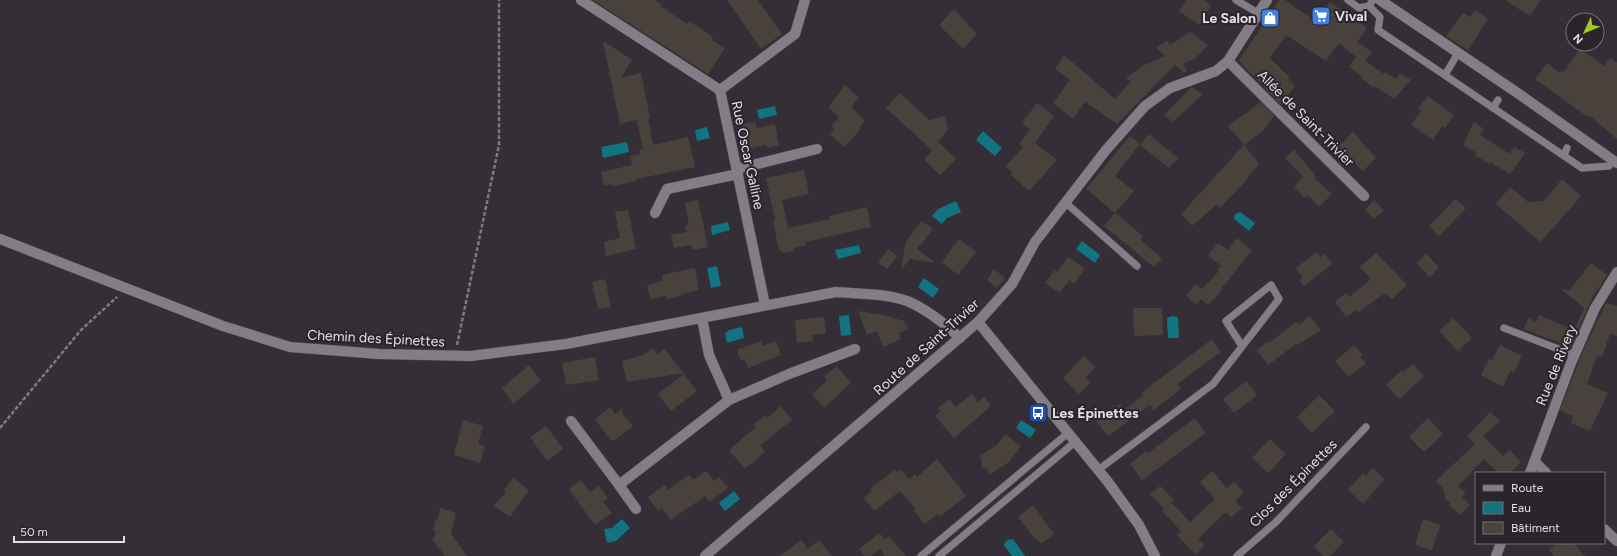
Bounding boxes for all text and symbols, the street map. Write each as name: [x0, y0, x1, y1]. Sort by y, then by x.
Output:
supermarket icon: Vival: [1310, 5, 1332, 27]
shop icon: Le Salon: [1259, 7, 1281, 29]
place label: Vival: [1335, 8, 1367, 25]
place label: Le Salon: [1202, 10, 1256, 27]
north arrow: [1565, 12, 1605, 52]
text: N: [1571, 31, 1586, 46]
street label: Allée de Saint-Trivier: [1254, 67, 1358, 170]
street label: Rue Oscar Galline: [728, 99, 767, 211]
street label: Route de Saint-Trivier: [870, 295, 983, 399]
street label: Rue de Rivery: [1533, 322, 1581, 408]
street label: Chemin des Épinettes: [307, 326, 445, 351]
bus stop icon: Les Épinettes: [1027, 402, 1049, 424]
place label: Les Épinettes: [1052, 405, 1139, 422]
street label: Clos des Épinettes: [1246, 436, 1341, 531]
legend: [1475, 472, 1605, 544]
text: Route: [1511, 481, 1544, 495]
text: Eau: [1511, 501, 1531, 515]
scale bar: [14, 518, 124, 544]
text: Bâtiment: [1511, 521, 1560, 535]
text: 50 m: [20, 525, 48, 539]

